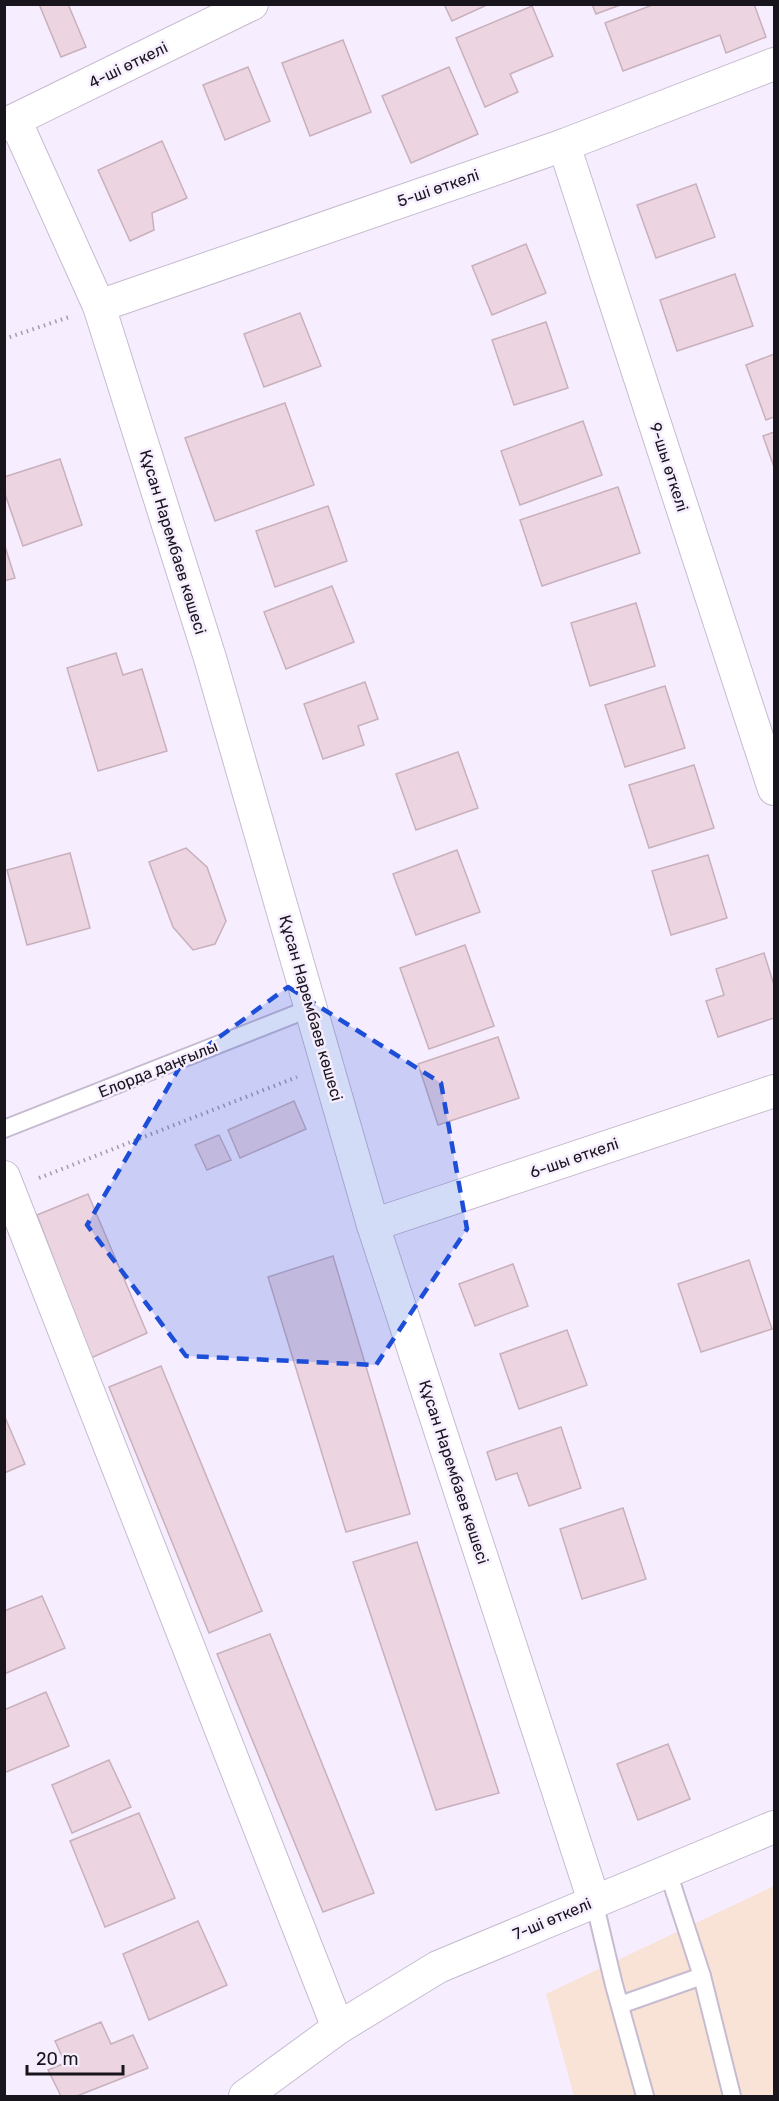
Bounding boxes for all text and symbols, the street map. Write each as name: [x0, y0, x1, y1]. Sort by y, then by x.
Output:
street label: 4-ші өткелі: [85, 38, 171, 92]
street label: 5-ші өткелі: [395, 165, 481, 211]
street label: 9-шы өткелі: [646, 420, 692, 514]
street label: Құсан Нарембаев көшесі: [136, 447, 210, 637]
street label: Құсан Нарембаев көшесі: [275, 913, 347, 1103]
street label: Елорда даңғылы: [96, 1036, 220, 1102]
street label: 6-шы өткелі: [527, 1134, 621, 1182]
street label: Құсан Нарембаев көшесі: [415, 1378, 493, 1566]
street label: 7-ші өткелі: [510, 1894, 594, 1944]
scale bar: [27, 2038, 123, 2076]
text: 20 m: [36, 2048, 78, 2070]

